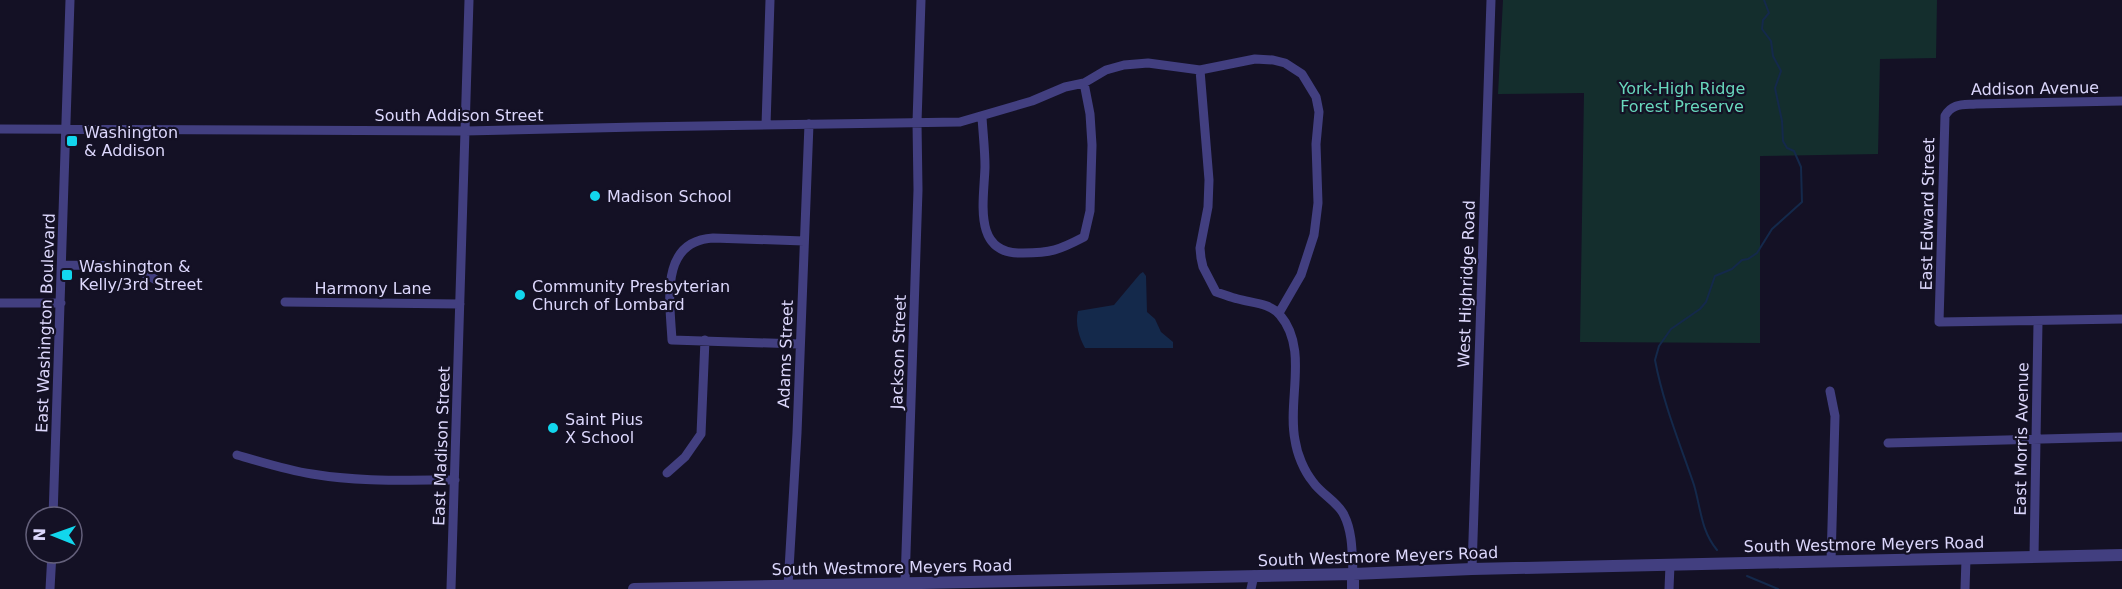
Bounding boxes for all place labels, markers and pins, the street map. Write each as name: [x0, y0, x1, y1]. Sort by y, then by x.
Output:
place label: Washington & Addison: [84, 123, 178, 160]
marker: Washington & Addison: [65, 134, 79, 148]
place label: Madison School: [607, 187, 732, 206]
marker: Madison School: [588, 189, 602, 203]
place label: Washington & Kelly/3rd Street: [79, 257, 203, 294]
marker: Washington & Kelly/3rd Street: [60, 268, 74, 282]
place label: Community Presbyterian Church of Lombard: [532, 277, 730, 314]
marker: Community Presbyterian Church of Lombard: [513, 288, 527, 302]
place label: Saint Pius X School: [565, 410, 643, 447]
marker: Saint Pius X School: [546, 421, 560, 435]

